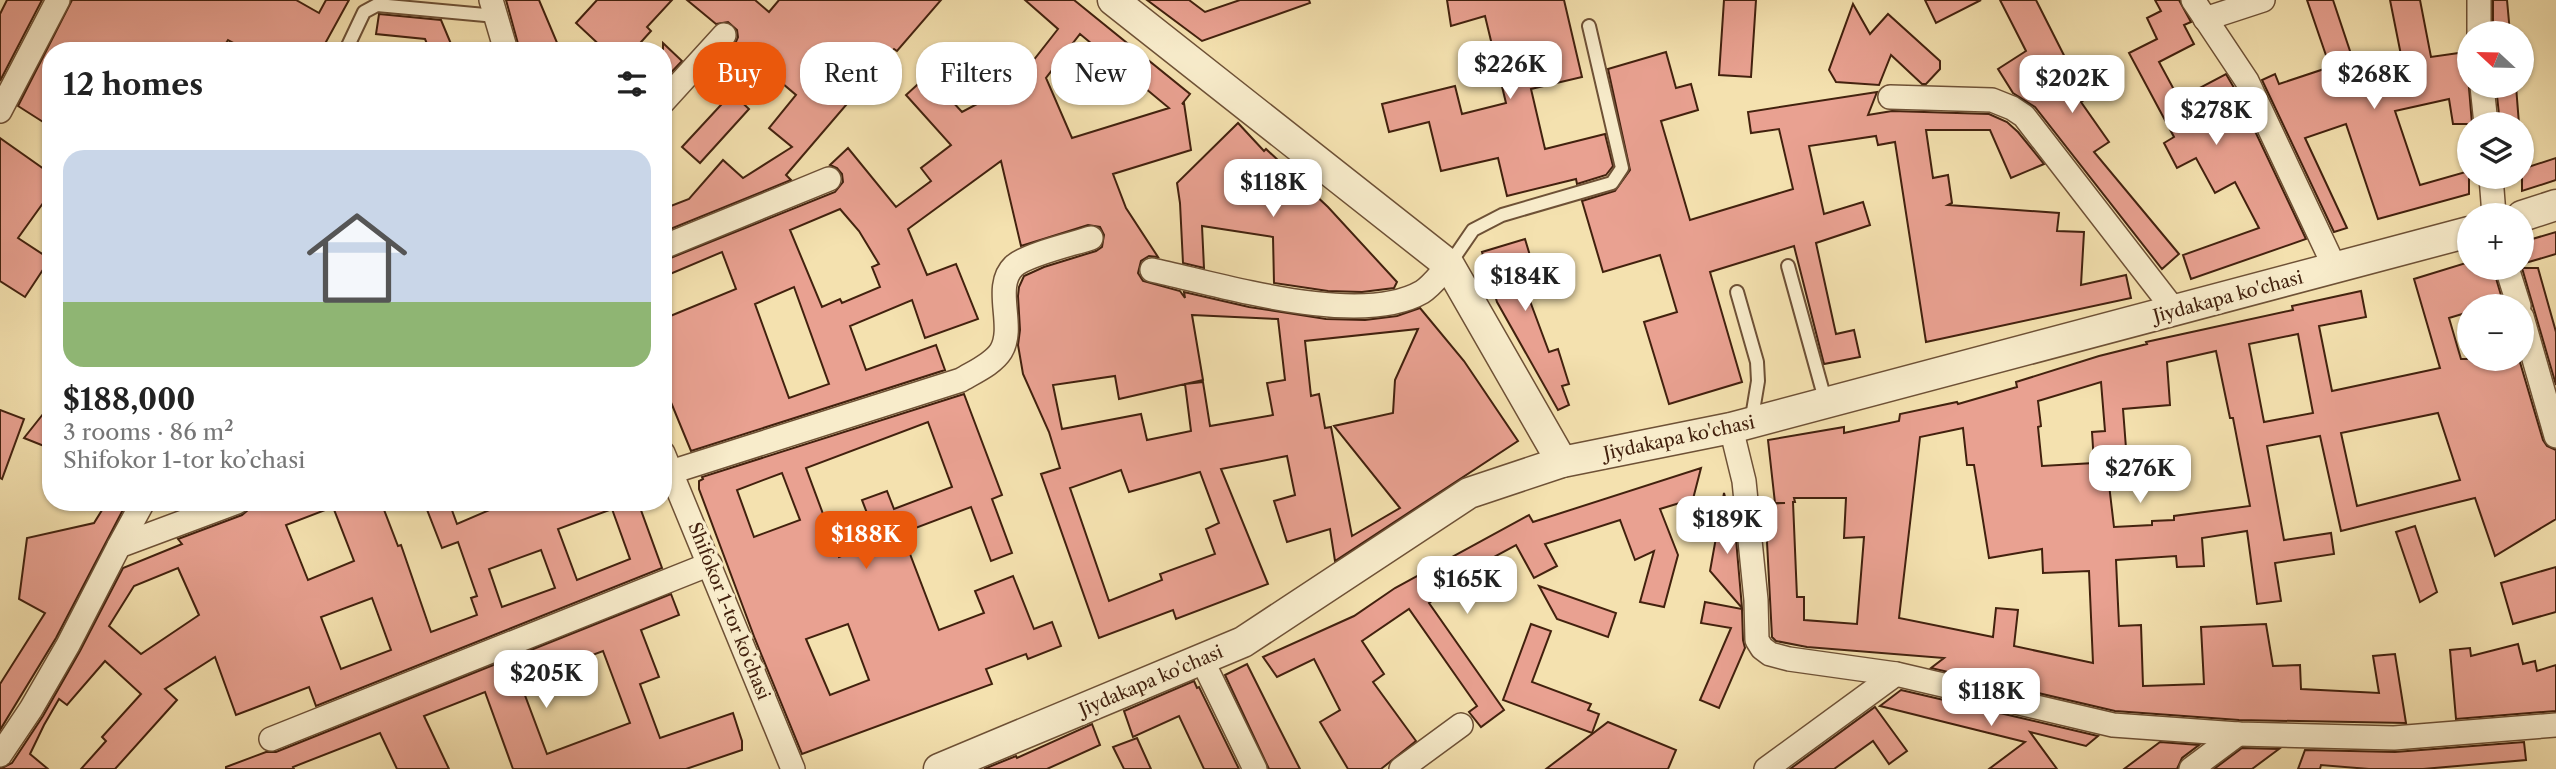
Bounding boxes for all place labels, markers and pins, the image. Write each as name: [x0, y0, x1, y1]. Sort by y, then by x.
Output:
pin: $226K: [1461, 42, 1559, 101]
pin: $268K: [2325, 52, 2423, 111]
pin: $202K: [2023, 55, 2121, 115]
pin: $278K: [2167, 88, 2265, 147]
pin: $118K: [1224, 160, 1322, 219]
pin: $184K: [1476, 254, 1574, 313]
pin: $276K: [2091, 446, 2189, 505]
pin: $189K: [1678, 496, 1776, 556]
pin: $188K: [817, 512, 915, 571]
pin: $165K: [1418, 556, 1516, 616]
pin: $205K: [497, 650, 595, 710]
pin: $118K: [1942, 668, 2040, 728]

